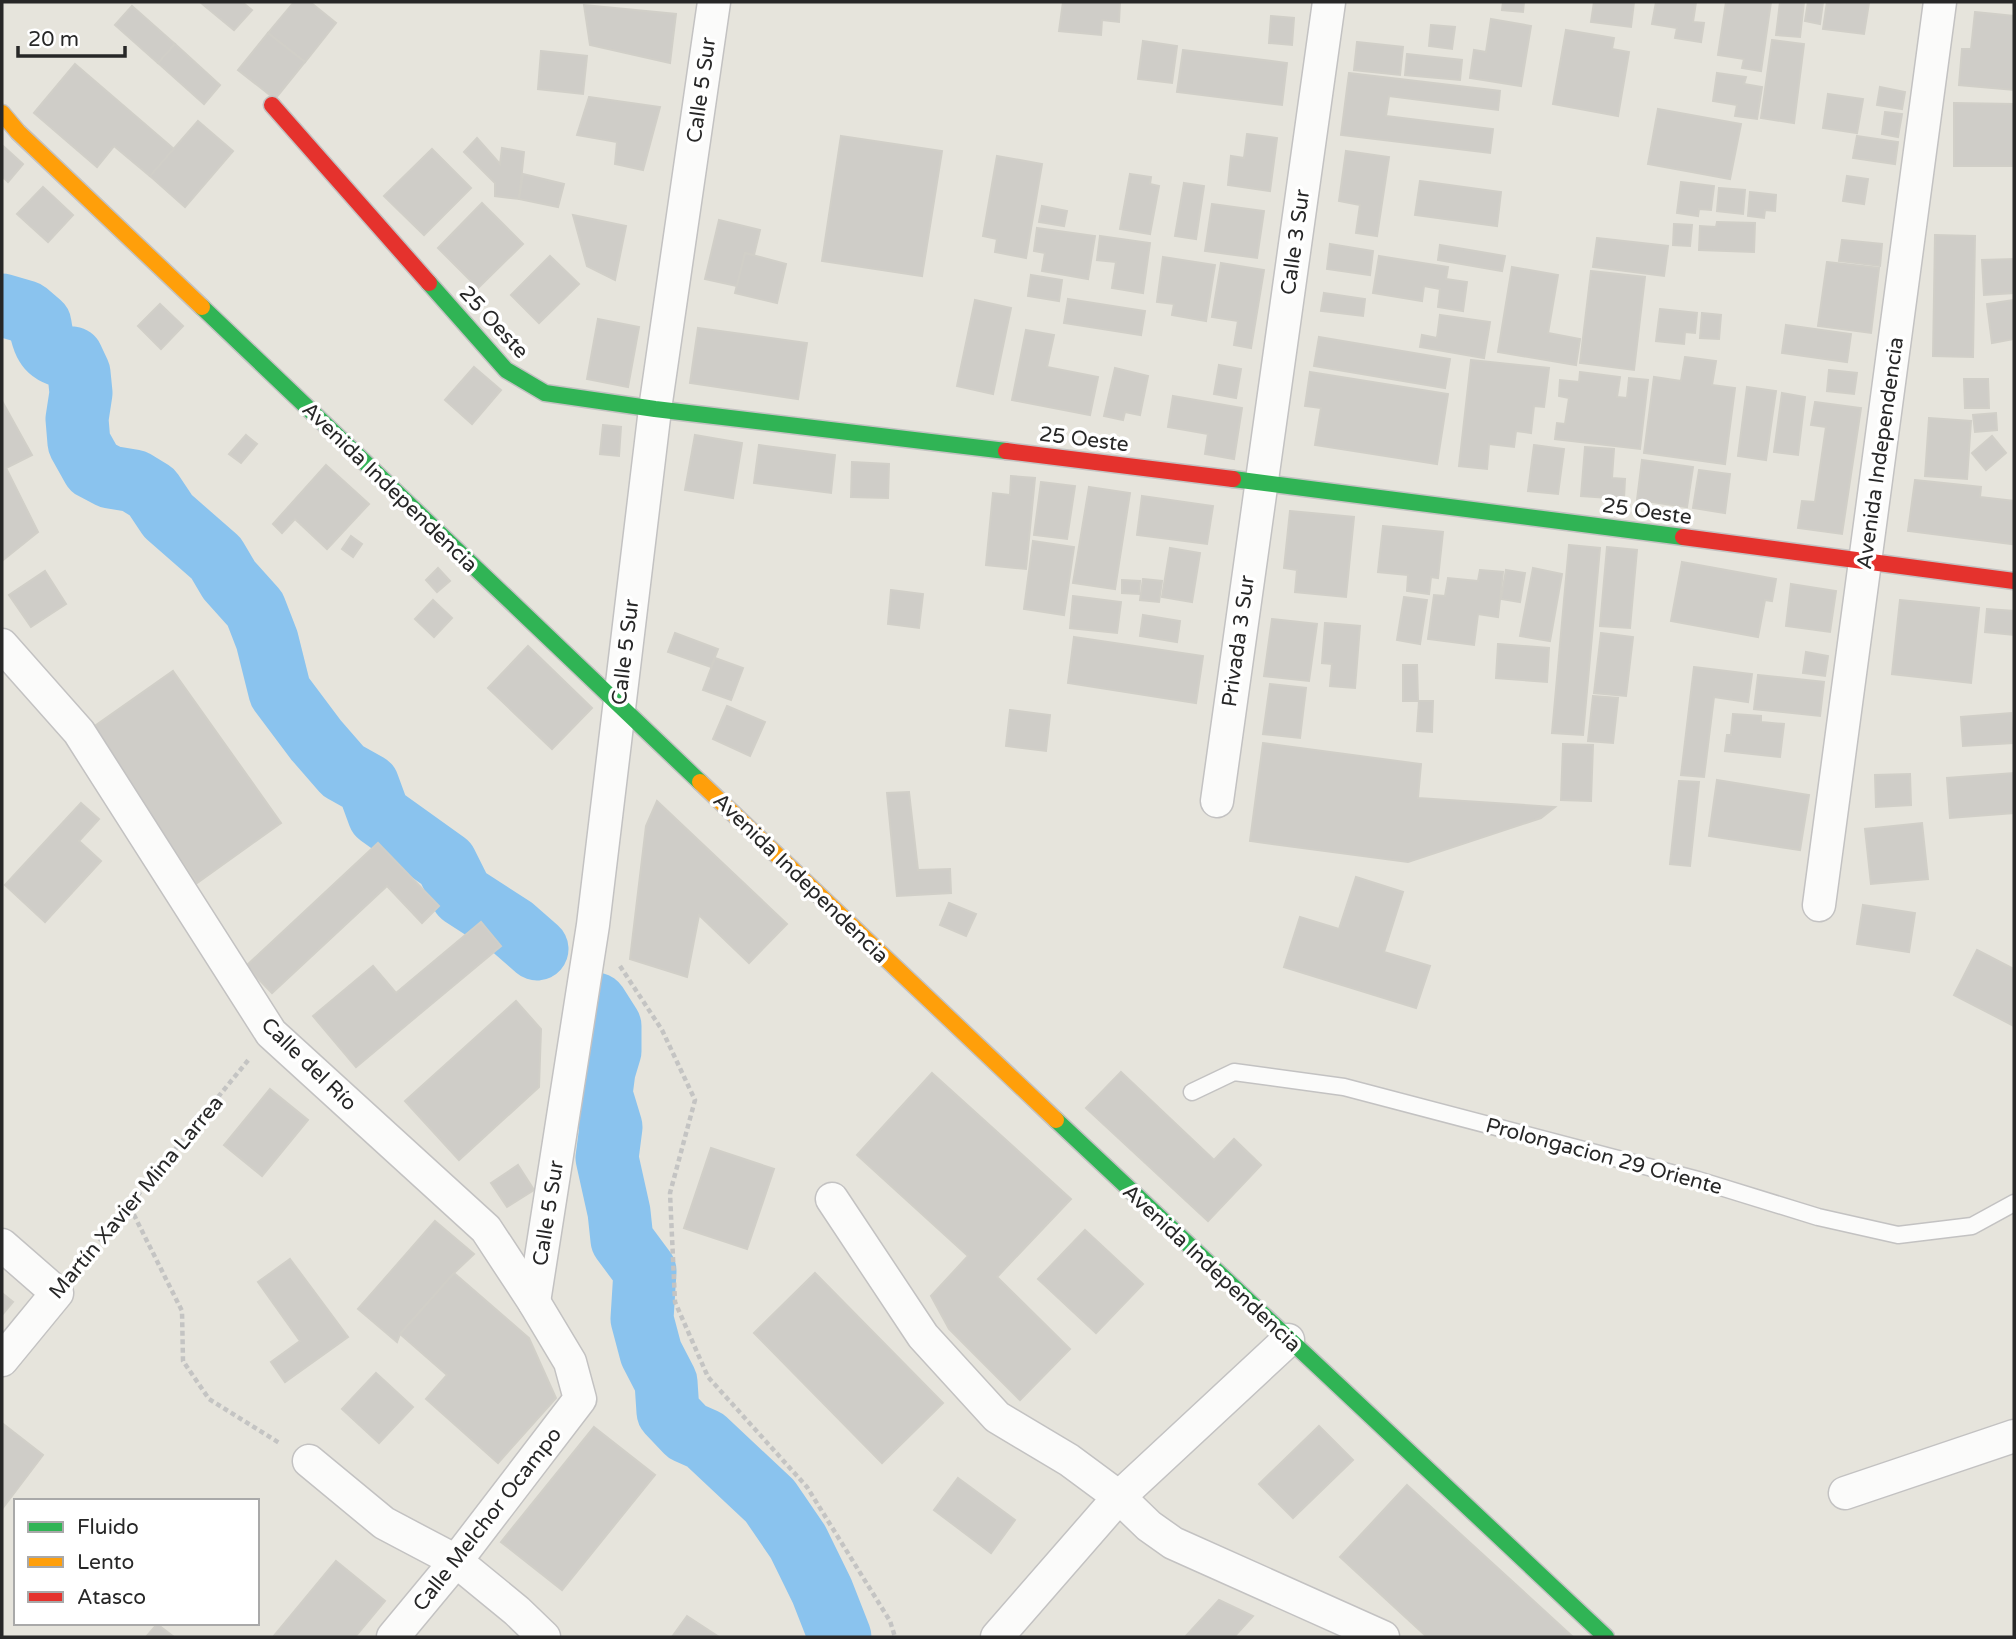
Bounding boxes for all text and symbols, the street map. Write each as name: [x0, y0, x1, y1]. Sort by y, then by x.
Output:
scale bar: [18, 14, 124, 58]
text: 20 m: [28, 27, 79, 52]
street label: Calle 5 Sur: [682, 36, 721, 145]
street label: Calle 3 Sur: [1276, 188, 1315, 297]
street label: 25 Oeste: [454, 281, 534, 364]
street label: Avenida Independencia: [1852, 335, 1909, 571]
street label: Avenida Independencia: [297, 397, 483, 578]
street label: 25 Oeste: [1038, 422, 1130, 457]
street label: 25 Oeste: [1601, 493, 1693, 530]
street label: Privada 3 Sur: [1217, 574, 1260, 709]
street label: Calle 5 Sur: [607, 598, 644, 706]
street label: Avenida Independencia: [708, 788, 894, 969]
street label: Calle del Río: [256, 1013, 362, 1116]
street label: Martín Xavier Mina Larrea: [44, 1091, 229, 1304]
street label: Prolongacion 29 Oriente: [1483, 1113, 1725, 1200]
street label: Calle 5 Sur: [528, 1159, 569, 1268]
street label: Avenida Independencia: [1118, 1179, 1306, 1357]
street label: Calle Melchor Ocampo: [408, 1422, 567, 1616]
legend: [14, 1499, 259, 1625]
text: Fluido: [77, 1515, 139, 1540]
text: Lento: [77, 1550, 134, 1575]
text: Atasco: [77, 1585, 146, 1610]

